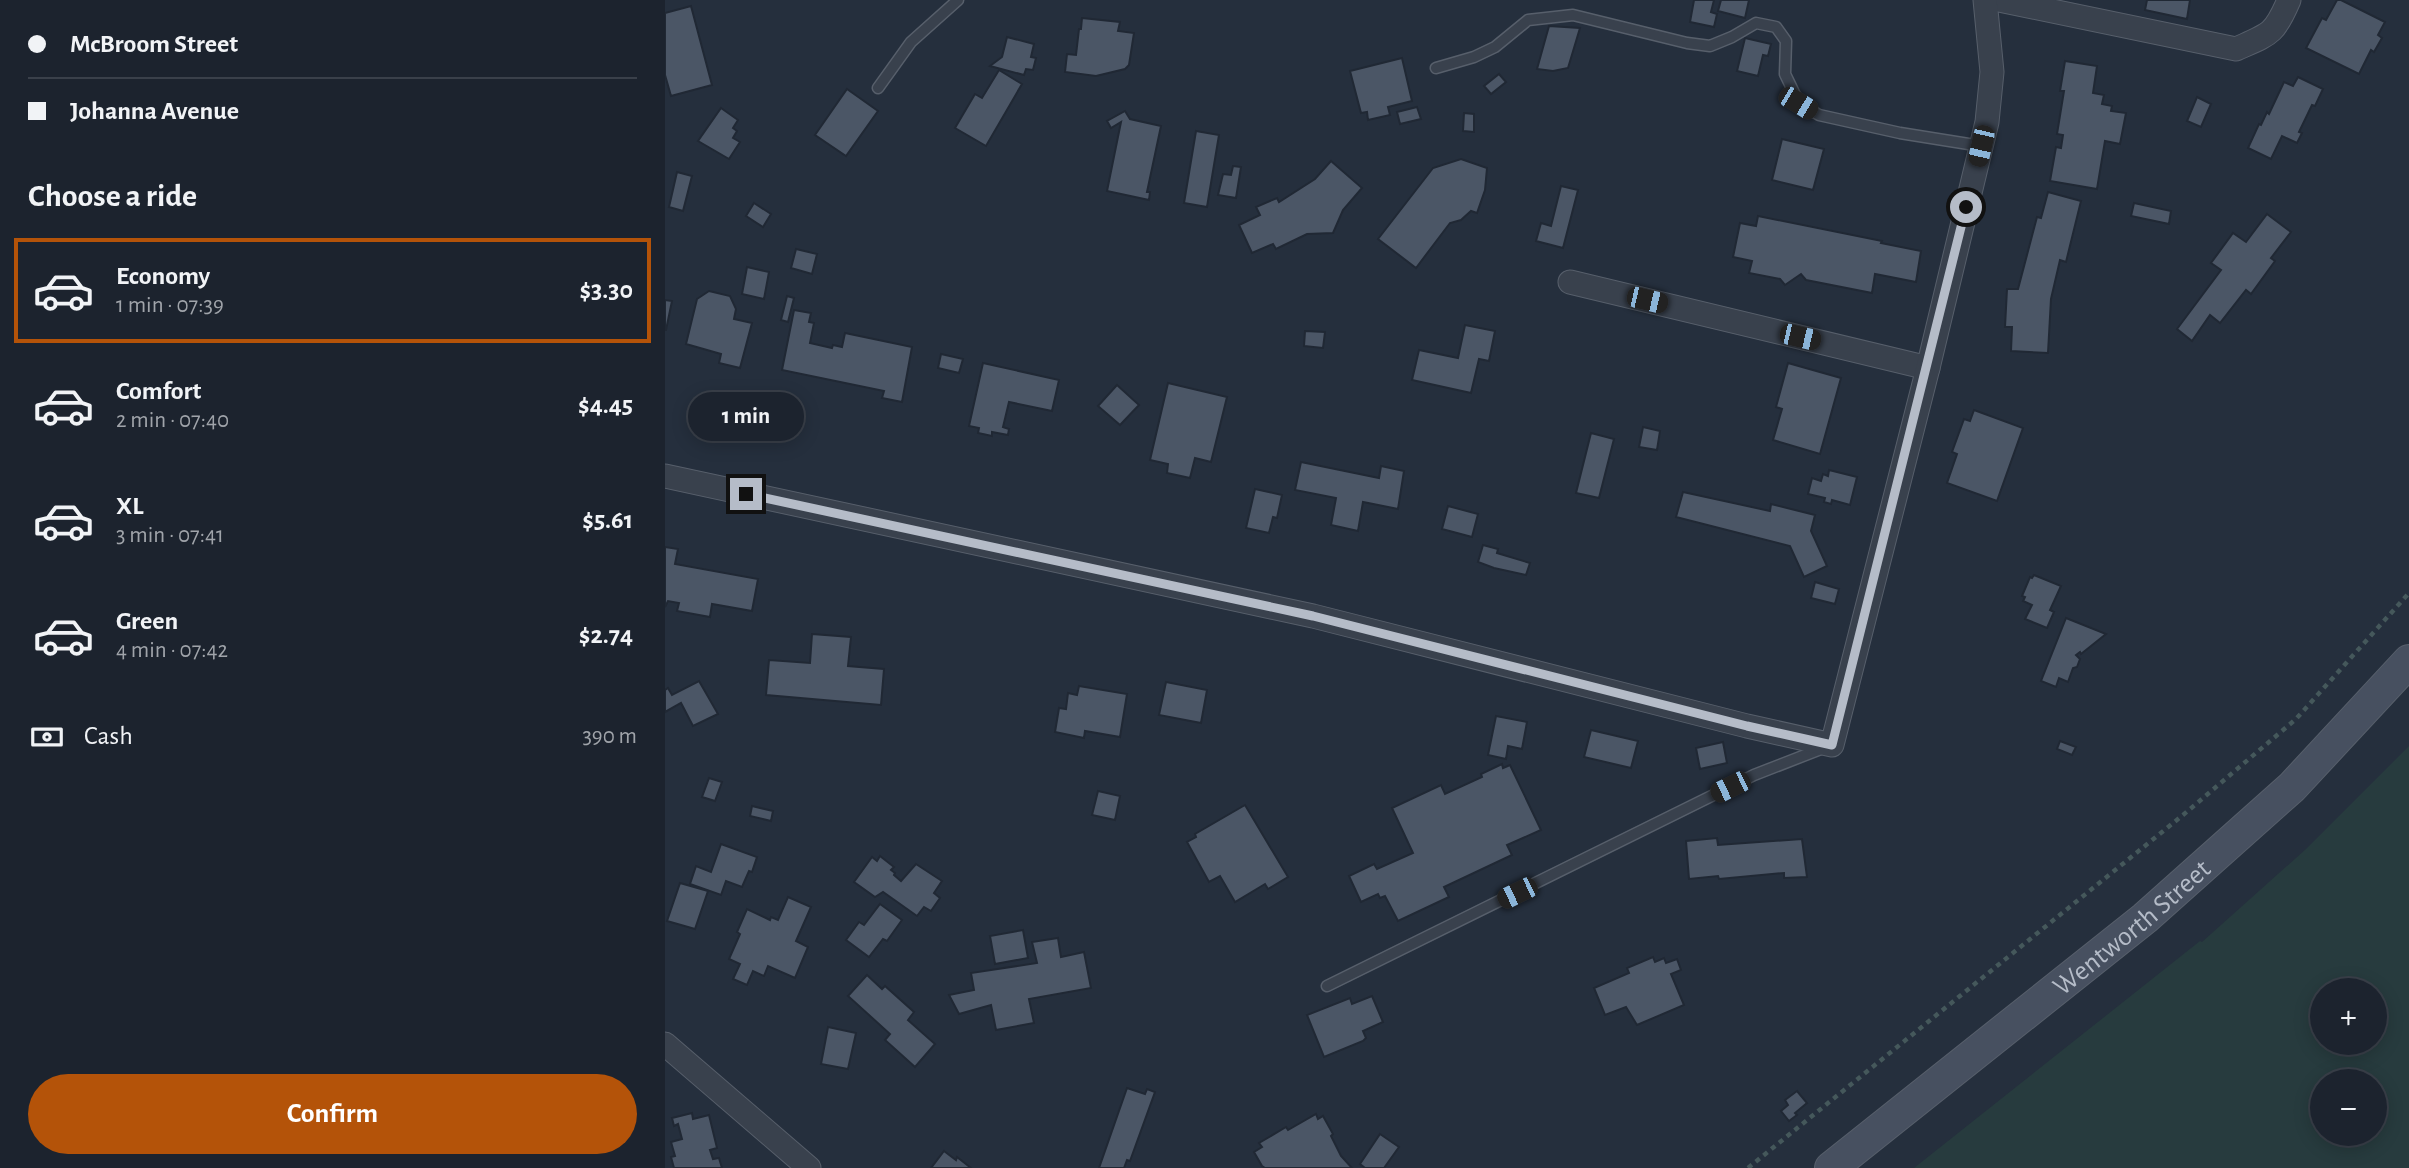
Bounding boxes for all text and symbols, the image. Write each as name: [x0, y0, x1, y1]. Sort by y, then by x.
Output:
text: McBroom Street: [70, 31, 238, 57]
car: [1775, 83, 1822, 123]
text: Johanna Avenue: [70, 98, 239, 124]
car: [1967, 123, 1996, 169]
text: Choose a ride: [28, 180, 197, 212]
route start: [1950, 191, 1982, 223]
icon: car: [32, 259, 95, 322]
text: Economy: [116, 263, 210, 289]
text: $3.30: [579, 277, 633, 303]
car: [1625, 285, 1670, 315]
text: 1 min · 07:39: [116, 294, 224, 317]
car: [1778, 322, 1823, 352]
icon: car: [32, 374, 95, 437]
text: Comfort: [116, 378, 201, 404]
text: $4.45: [578, 392, 633, 418]
callout: 1 min: [688, 392, 804, 442]
text: 1 min: [722, 405, 770, 428]
text: 2 min · 07:40: [116, 409, 229, 432]
route end: [730, 478, 762, 510]
icon: car: [32, 489, 95, 552]
text: XL: [116, 493, 143, 519]
text: $5.61: [582, 507, 633, 533]
text: 3 min · 07:41: [116, 524, 224, 547]
icon: car: [32, 604, 95, 667]
text: Green: [116, 608, 178, 634]
text: $2.74: [579, 622, 633, 648]
text: 4 min · 07:42: [116, 639, 228, 662]
icon: cash: [28, 718, 66, 756]
text: Cash: [84, 723, 133, 749]
text: 390 m: [582, 725, 637, 748]
car: [1707, 768, 1754, 806]
street label: Wentworth Street: [2048, 855, 2216, 1002]
car: [1494, 874, 1541, 912]
map controls: [2310, 978, 2387, 1146]
button: +: [2310, 978, 2387, 1055]
button: −: [2310, 1069, 2387, 1146]
button: Confirm: [28, 1074, 637, 1154]

